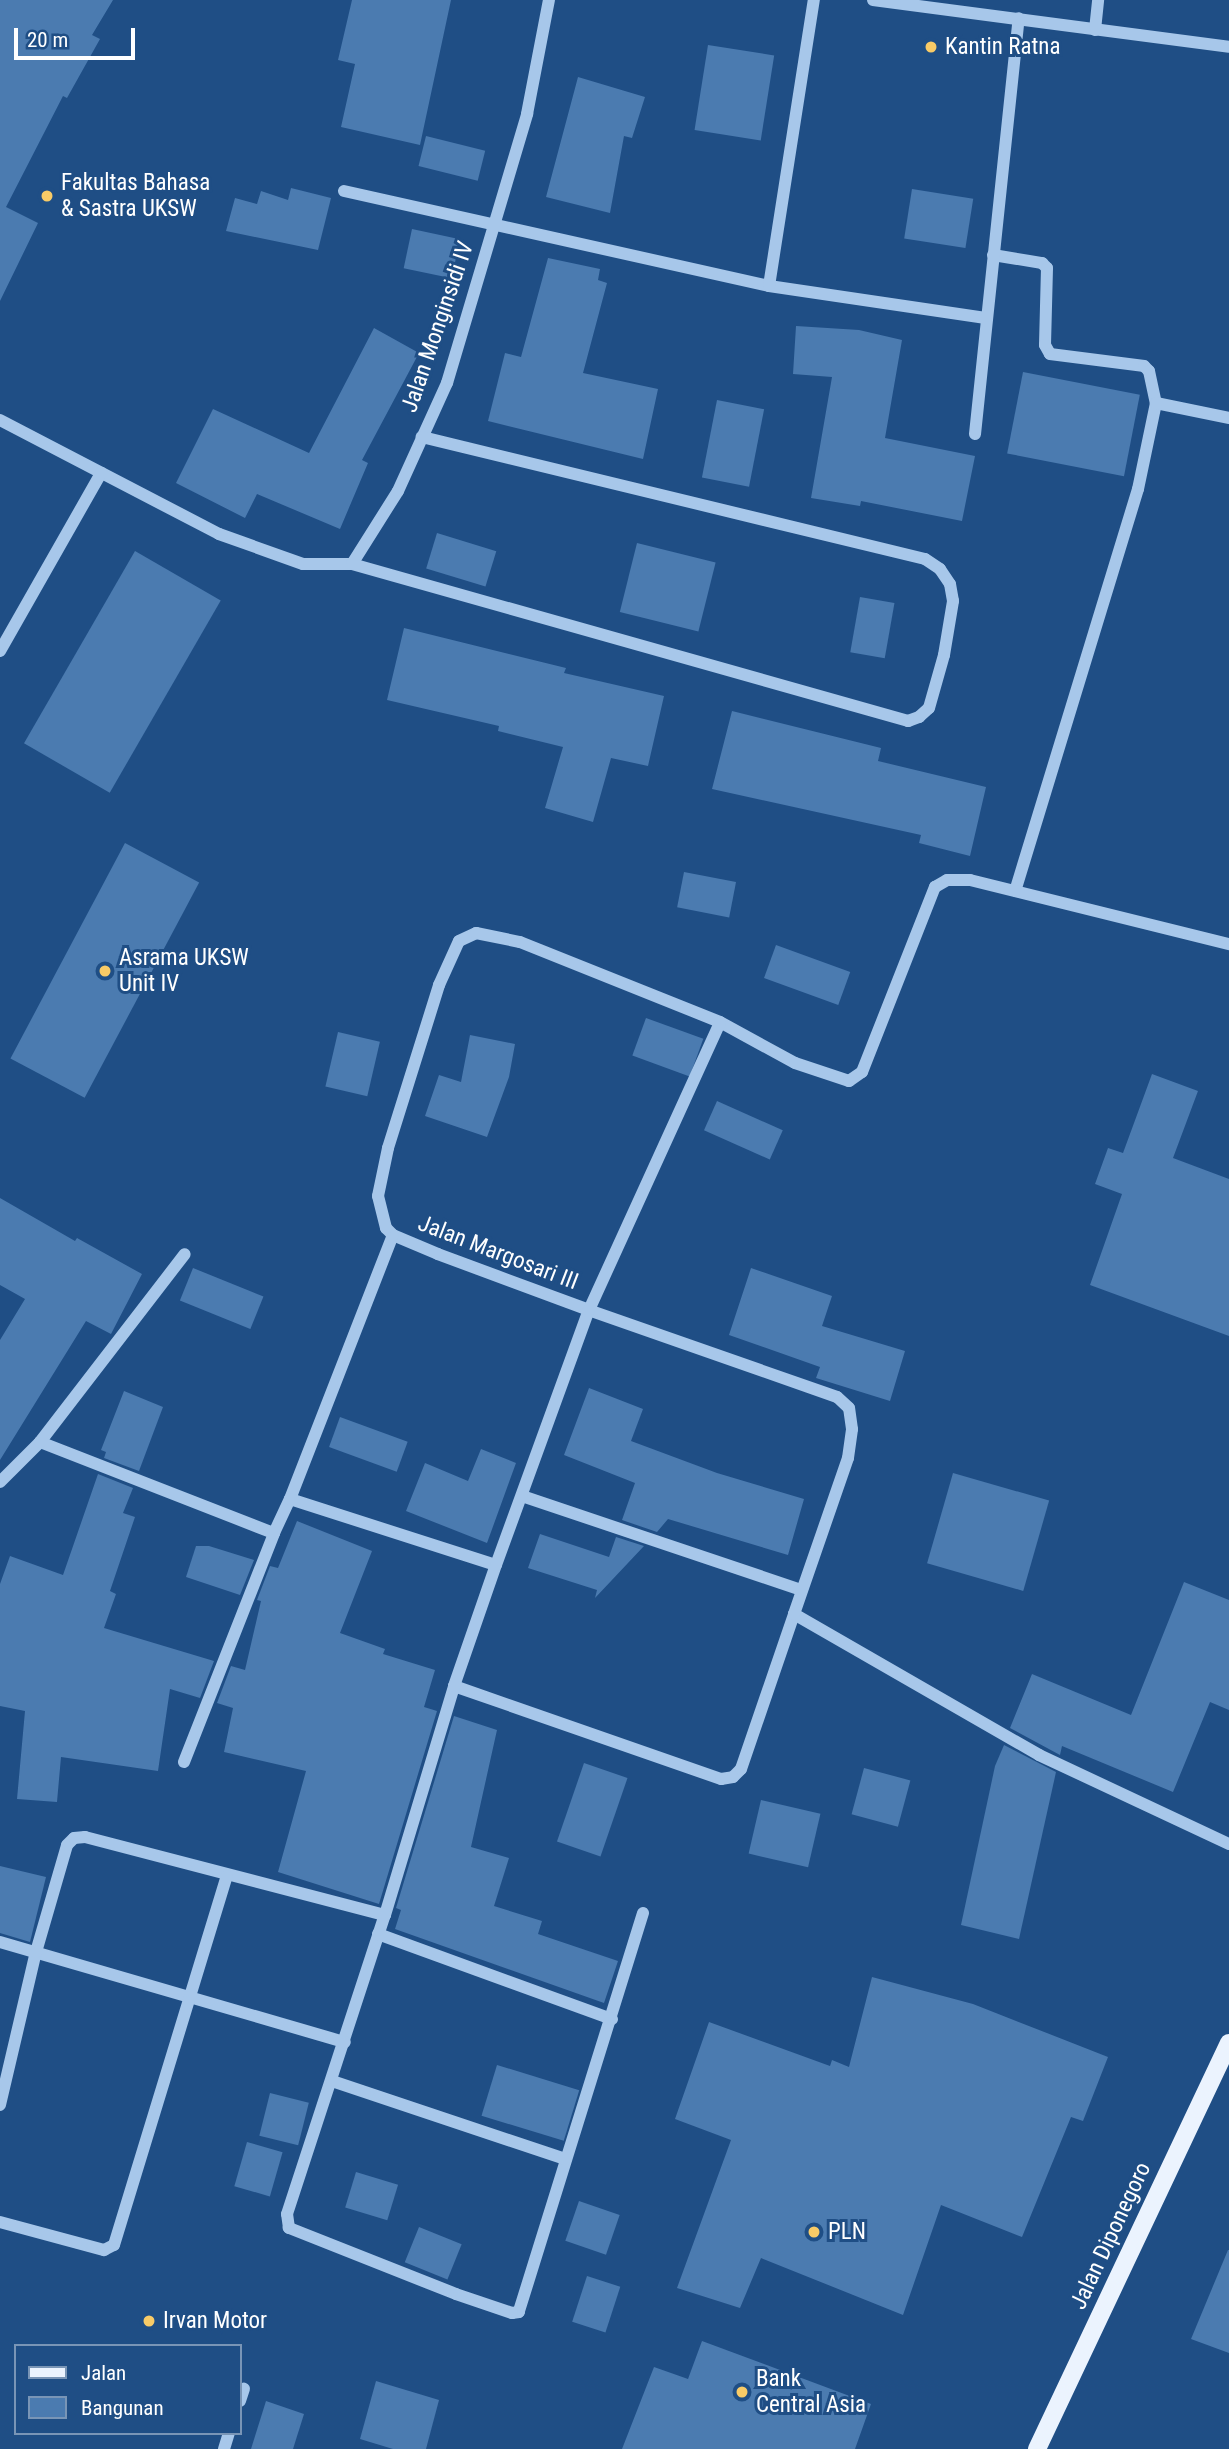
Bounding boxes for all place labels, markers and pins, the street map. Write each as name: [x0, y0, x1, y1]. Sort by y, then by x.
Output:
place label: Kantin Ratna: [945, 33, 1060, 61]
marker: Kantin Ratna: [923, 39, 939, 55]
place label: Fakultas Bahasa & Sastra UKSW: [61, 169, 210, 223]
marker: Fakultas Bahasa & Sastra UKSW: [39, 188, 55, 204]
place label: Asrama UKSW Unit IV: [119, 944, 249, 998]
marker: Asrama UKSW Unit IV: [97, 963, 113, 979]
place label: PLN: [828, 2218, 866, 2246]
marker: PLN: [806, 2224, 822, 2240]
place label: Irvan Motor: [163, 2307, 267, 2335]
marker: Irvan Motor: [141, 2313, 157, 2329]
place label: Bank Central Asia: [756, 2365, 866, 2419]
marker: Bank Central Asia: [734, 2384, 750, 2400]

